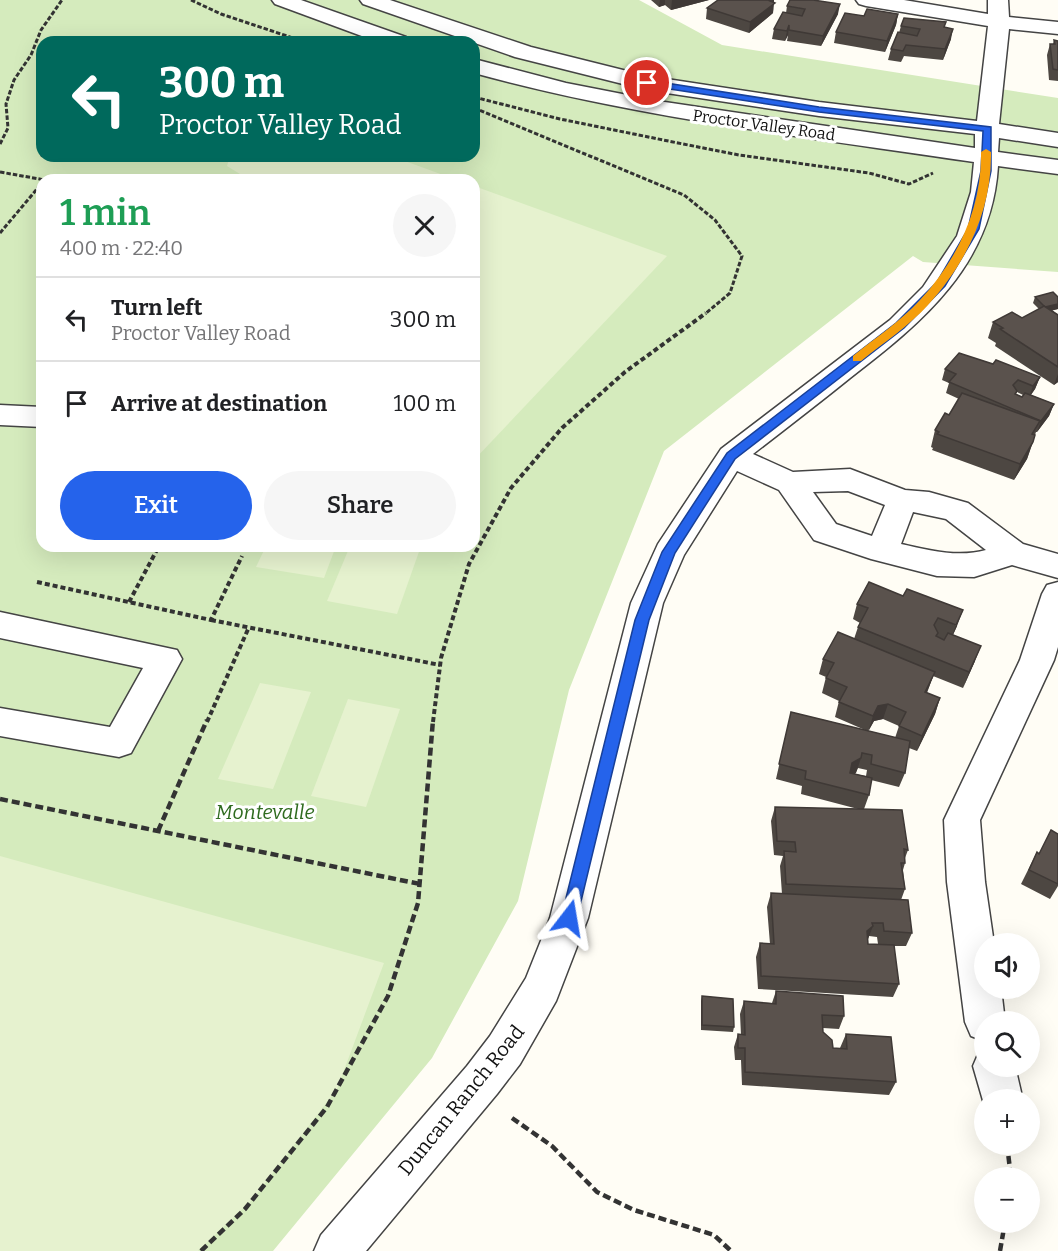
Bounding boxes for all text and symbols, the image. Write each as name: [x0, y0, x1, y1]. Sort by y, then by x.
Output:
pin: [621, 57, 672, 108]
text: 300 m: [159, 58, 284, 108]
icon: left: [60, 60, 138, 138]
icon: arrive: [630, 66, 663, 99]
street label: Proctor Valley Road: [692, 106, 837, 144]
text: Proctor Valley Road: [159, 109, 402, 141]
text: 1 min: [60, 191, 151, 235]
button: close: [393, 194, 456, 257]
text: 400 m · 22:40: [60, 236, 183, 260]
text: Turn left: [111, 294, 203, 321]
icon: left: [60, 303, 93, 336]
text: 300 m: [390, 306, 456, 333]
text: Proctor Valley Road: [111, 321, 291, 345]
icon: arrive: [60, 387, 93, 420]
text: Arrive at destination: [111, 390, 327, 417]
text: 100 m: [393, 390, 456, 417]
button: Exit: [60, 471, 252, 540]
button: Share: [264, 471, 456, 540]
park label: Montevalle: [215, 800, 315, 824]
position arrow: [537, 886, 601, 950]
map controls: [974, 933, 1040, 1233]
button: sound: [974, 933, 1040, 999]
button: search: [974, 1011, 1040, 1077]
street label: Duncan Ranch Road: [393, 1020, 529, 1180]
button: +: [974, 1089, 1040, 1155]
button: −: [974, 1167, 1040, 1233]

